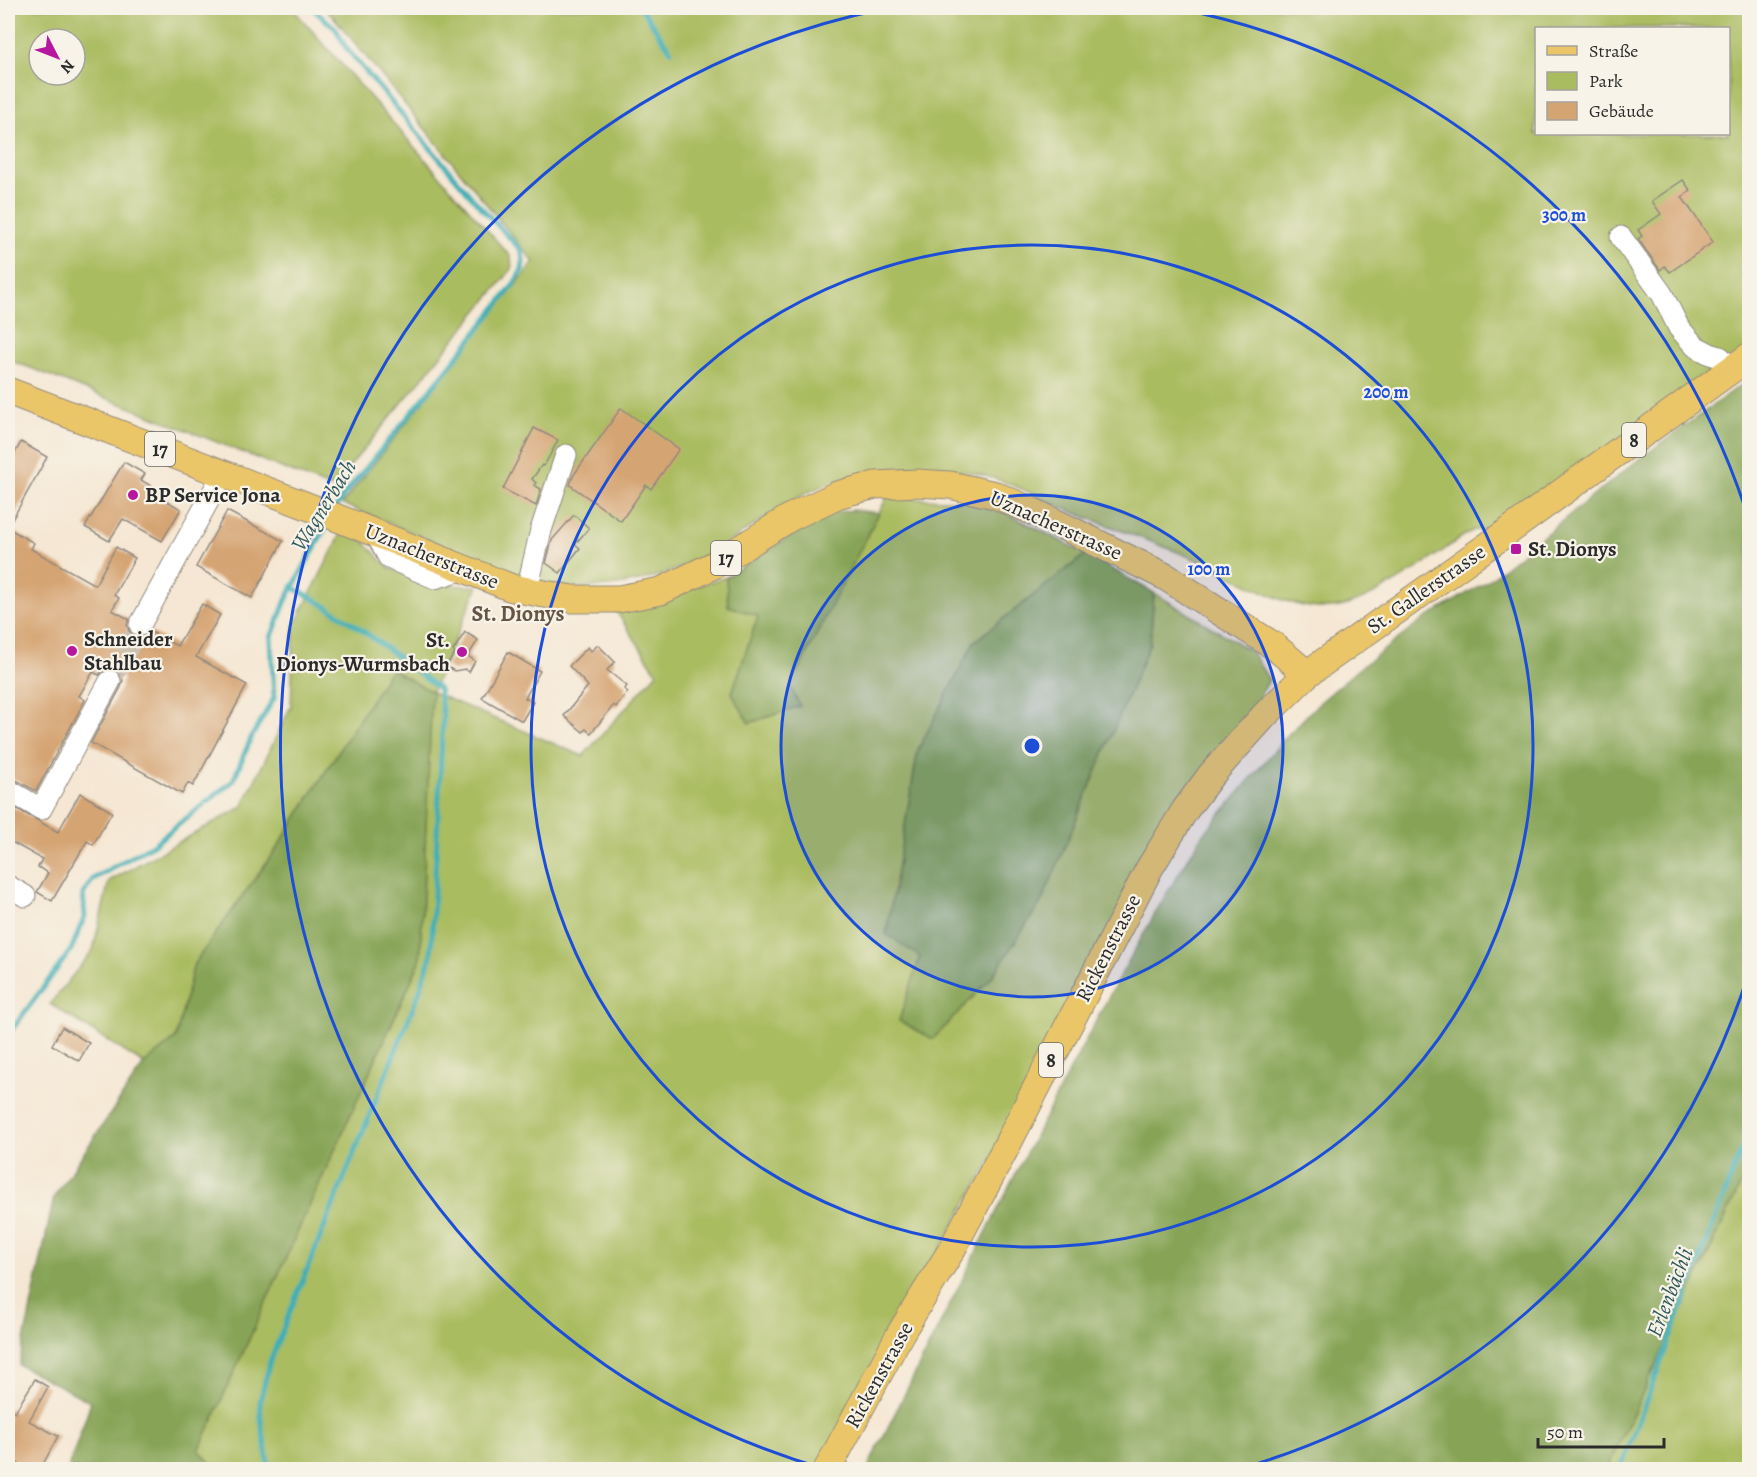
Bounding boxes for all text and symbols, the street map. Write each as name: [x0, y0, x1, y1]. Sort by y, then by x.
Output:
north arrow: [27, 27, 87, 87]
legend: [1535, 27, 1730, 135]
text: Straße: [1589, 39, 1638, 63]
text: N: [55, 55, 79, 78]
text: Park: [1589, 69, 1623, 93]
text: Gebäude: [1589, 99, 1654, 123]
text: 300 m: [1542, 203, 1586, 227]
text: 200 m: [1363, 380, 1409, 404]
road number: 8: [1622, 423, 1646, 457]
road number: 17: [145, 432, 175, 466]
water label: Wagnerbach: [284, 454, 364, 557]
place label: BP Service Jona: [145, 481, 281, 509]
street label: Uznacherstrasse: [985, 483, 1127, 567]
marker: BP Service Jona: [126, 488, 140, 502]
street label: Uznacherstrasse: [361, 516, 503, 596]
place label: St. Dionys: [1528, 535, 1617, 563]
street label: St. Gallerstrasse: [1361, 538, 1491, 640]
road number: 17: [711, 541, 741, 575]
marker: St. Dionys: [1509, 542, 1523, 556]
text: 100 m: [1188, 557, 1230, 581]
district label: St. Dionys: [472, 599, 564, 629]
place label: Schneider Stahlbau: [84, 625, 173, 677]
place label: St. Dionys-Wurmsbach: [276, 626, 450, 678]
marker: Schneider Stahlbau: [65, 644, 79, 658]
marker: St. Dionys-Wurmsbach: [455, 645, 469, 659]
centre of rings: [1022, 736, 1042, 756]
street label: Rickenstrasse: [1069, 889, 1147, 1007]
road number: 8: [1039, 1043, 1063, 1077]
water label: Erlenbächli: [1639, 1243, 1701, 1341]
street label: Rickenstrasse: [838, 1317, 920, 1433]
scale bar: [1538, 1411, 1664, 1449]
text: 50 m: [1547, 1420, 1583, 1444]

